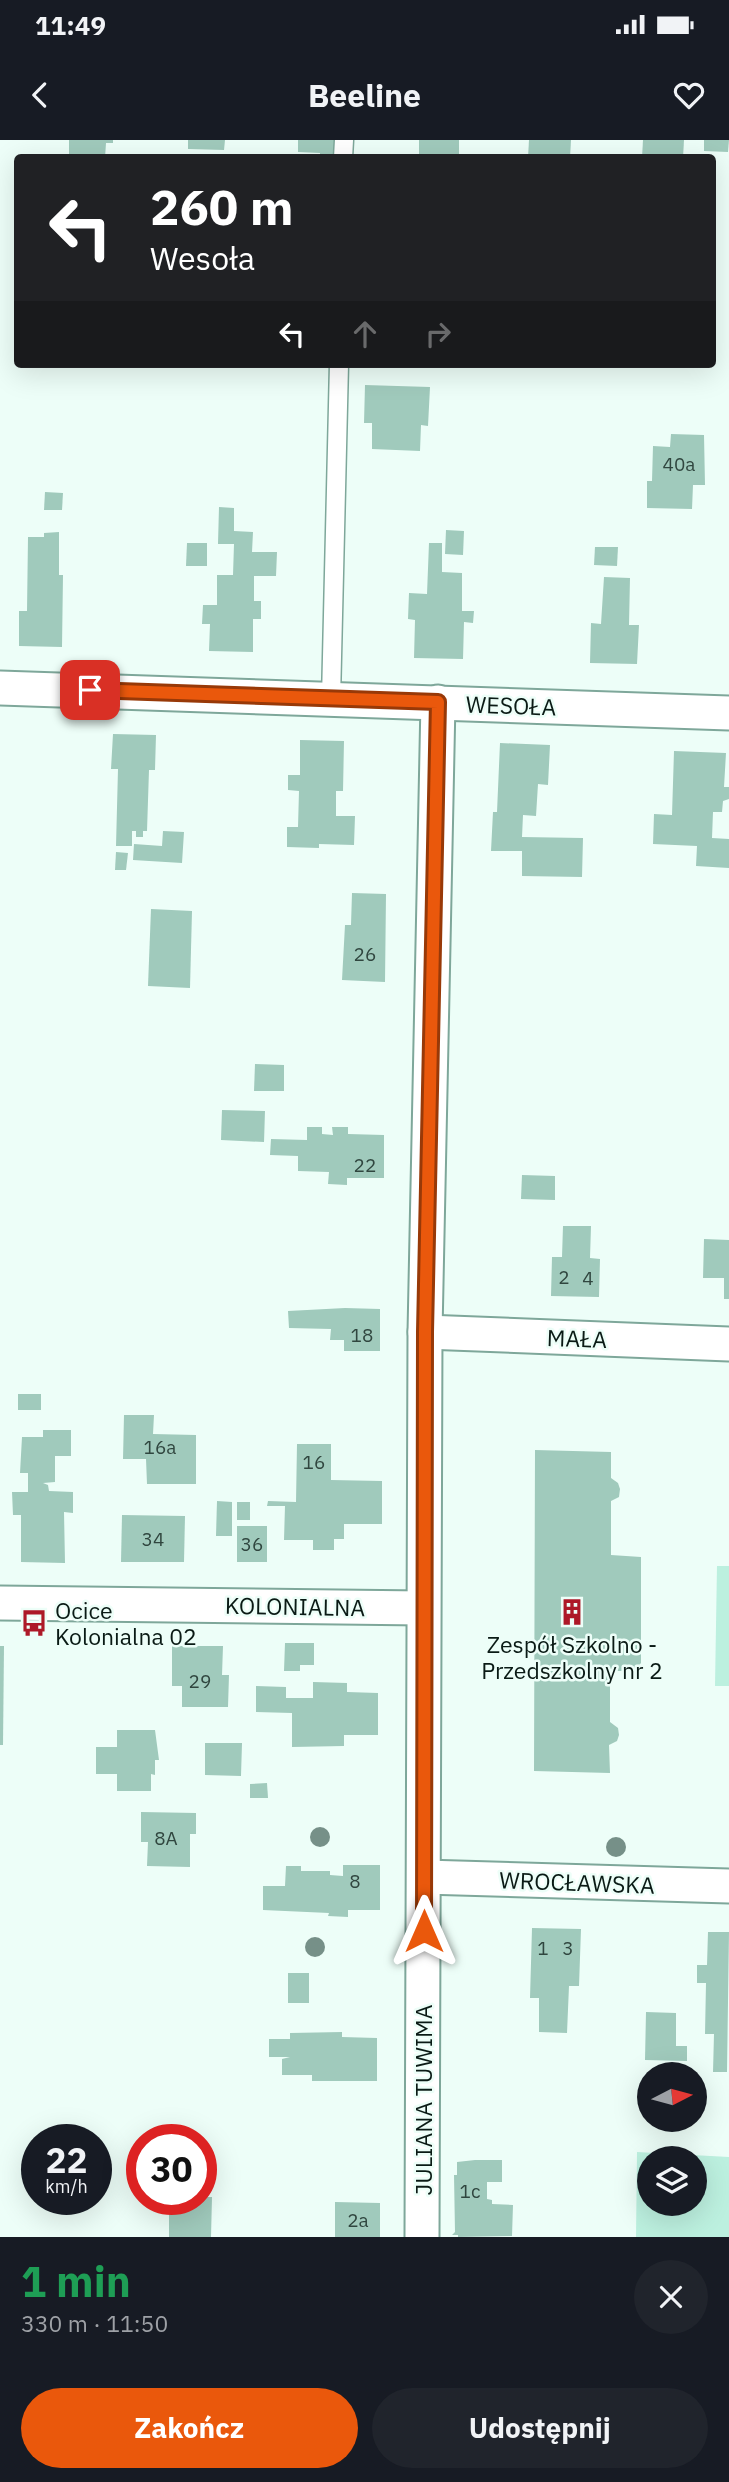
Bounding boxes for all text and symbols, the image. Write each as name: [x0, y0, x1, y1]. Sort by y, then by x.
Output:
text: 11:49: [35, 8, 106, 42]
text: Beeline: [308, 74, 421, 116]
icon: back: [21, 76, 59, 114]
icon: heart: [670, 76, 708, 114]
text: 260 m: [150, 175, 294, 238]
icon: left: [35, 182, 126, 273]
text: Wesoła: [150, 237, 255, 279]
icon: left: [273, 315, 311, 353]
icon: ahead: [346, 315, 384, 353]
icon: right: [419, 315, 457, 353]
house number: 40a: [663, 452, 695, 476]
pin: [60, 660, 120, 720]
icon: arrive: [71, 671, 109, 709]
street label: WESOŁA: [465, 688, 557, 722]
house number: 26: [354, 942, 376, 966]
house number: 22: [354, 1153, 376, 1177]
house number: 2: [558, 1265, 570, 1289]
house number: 4: [582, 1266, 594, 1290]
street label: MAŁA: [546, 1322, 608, 1354]
house number: 18: [351, 1323, 373, 1347]
house number: 16a: [144, 1435, 176, 1459]
house number: 16: [303, 1450, 325, 1474]
house number: 34: [142, 1527, 164, 1551]
house number: 36: [241, 1532, 263, 1556]
street label: KOLONIALNA: [225, 1590, 366, 1622]
place label: Ocice Kolonialna 02: [55, 1595, 197, 1651]
building icon: Zespół Szkolno - Przedszkolny nr 2: [557, 1597, 587, 1627]
bus stop icon: Ocice Kolonialna 02: [19, 1608, 49, 1638]
place label: Zespół Szkolno - Przedszkolny nr 2: [481, 1629, 663, 1685]
house number: 29: [189, 1669, 211, 1693]
house number: 8A: [154, 1826, 178, 1850]
street label: WROCŁAWSKA: [499, 1864, 655, 1900]
house number: 8: [349, 1869, 361, 1893]
position arrow: [387, 1894, 461, 1968]
house number: 1: [537, 1936, 549, 1960]
house number: 3: [562, 1936, 574, 1960]
street label: JULIANA TUWIMA: [408, 2004, 438, 2196]
north arrow: [637, 2062, 707, 2132]
map controls: [637, 2062, 707, 2216]
speed limit sign: 30: [126, 2124, 217, 2215]
text: 22: [45, 2137, 88, 2183]
button: layers: [637, 2146, 707, 2216]
text: km/h: [45, 2175, 88, 2198]
house number: 1c: [460, 2179, 481, 2203]
house number: 2a: [347, 2208, 369, 2232]
text: 1 min: [21, 2254, 131, 2309]
button: close: [634, 2260, 708, 2334]
text: 330 m · 11:50: [21, 2308, 168, 2338]
button: Zakończ: [21, 2388, 358, 2468]
button: Udostępnij: [372, 2388, 708, 2468]

